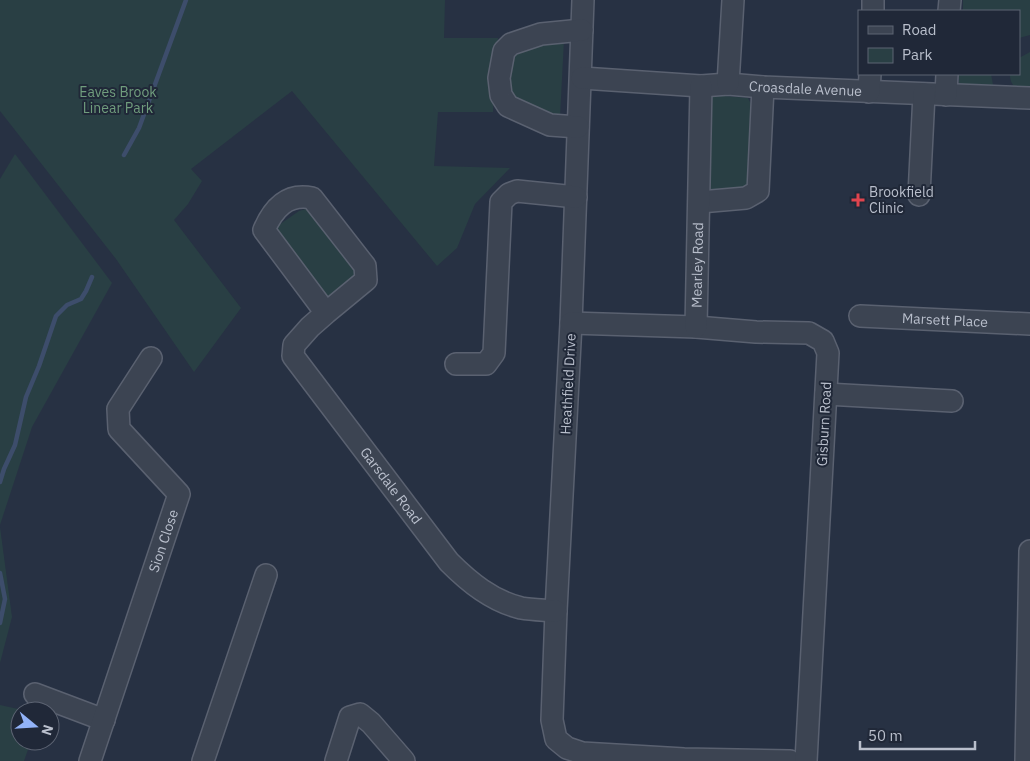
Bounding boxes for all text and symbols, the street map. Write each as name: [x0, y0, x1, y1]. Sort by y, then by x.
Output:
legend: [858, 10, 1020, 75]
text: Road: [902, 20, 937, 39]
text: Park: [902, 45, 932, 64]
street label: Croasdale Avenue: [748, 77, 863, 100]
park label: Eaves Brook Linear Park: [79, 83, 157, 117]
place label: Brookfield Clinic: [869, 183, 934, 217]
marker: Brookfield Clinic: [851, 193, 865, 207]
street label: Mearley Road: [687, 222, 707, 308]
street label: Marsett Place: [902, 309, 989, 331]
street label: Heathfield Drive: [556, 333, 580, 435]
street label: Gisburn Road: [813, 381, 835, 467]
street label: Garsdale Road: [356, 444, 426, 528]
street label: Sion Close: [144, 507, 182, 575]
north arrow: [10, 701, 60, 751]
scale bar: [860, 718, 975, 750]
text: N: [37, 722, 57, 738]
text: 50 m: [868, 726, 903, 745]

